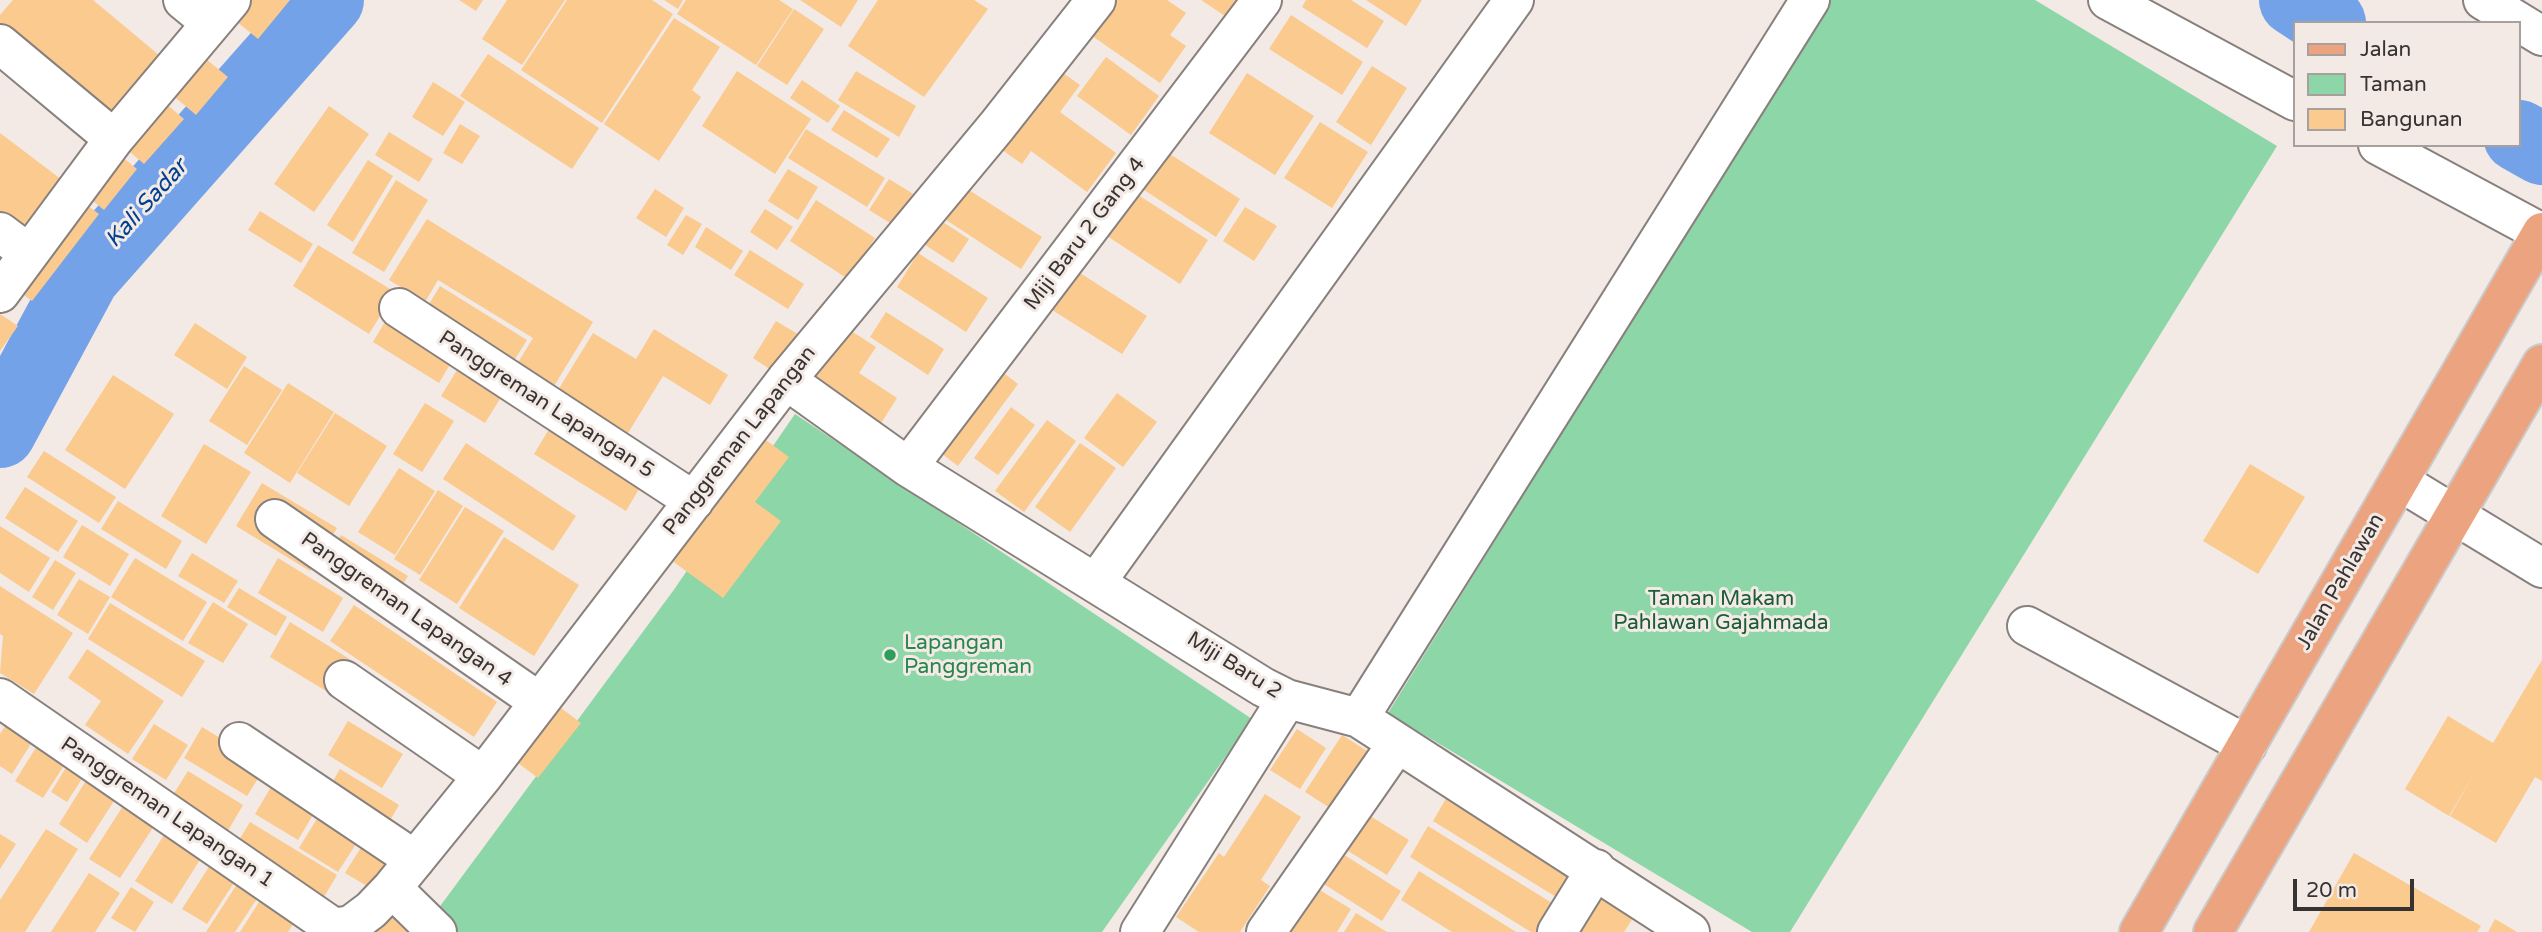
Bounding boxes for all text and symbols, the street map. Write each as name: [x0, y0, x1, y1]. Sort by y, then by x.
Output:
legend: [2294, 21, 2521, 147]
text: Jalan: [2360, 37, 2411, 62]
text: Taman: [2360, 72, 2427, 97]
text: Bangunan: [2360, 107, 2463, 132]
street label: Miji Baru 2 Gang 4: [1019, 153, 1151, 315]
water label: Kali Sadar: [100, 154, 194, 254]
street label: Panggreman Lapangan 5: [434, 326, 658, 484]
street label: Panggreman Lapangan: [658, 341, 822, 541]
street label: Jalan Pahlawan: [2292, 509, 2390, 655]
street label: Panggreman Lapangan 4: [296, 527, 516, 693]
park label: Taman Makam Pahlawan Gajahmada: [1613, 586, 1829, 636]
street label: Miji Baru 2: [1182, 627, 1286, 705]
place label: Lapangan Panggreman: [904, 630, 1032, 680]
marker: Lapangan Panggreman: [882, 647, 898, 663]
street label: Panggreman Lapangan 1: [56, 732, 278, 894]
scale bar: [2297, 866, 2418, 910]
text: 20 m: [2306, 878, 2357, 903]

